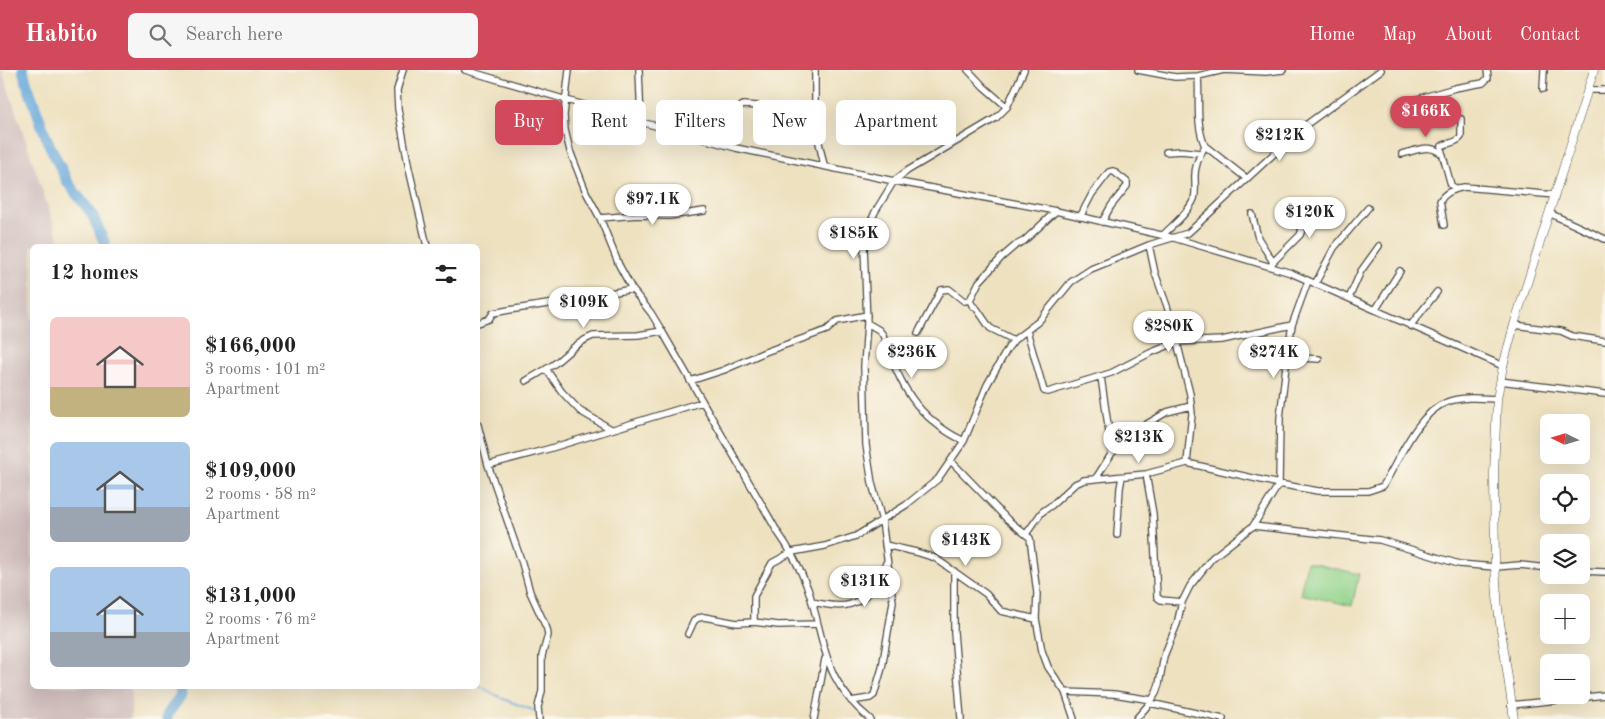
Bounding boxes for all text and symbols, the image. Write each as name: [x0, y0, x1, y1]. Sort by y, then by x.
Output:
search box: [128, 13, 478, 58]
icon: search: [146, 21, 174, 49]
text: Habito: [25, 23, 98, 47]
text: Search here: [186, 26, 283, 45]
text: Home: [1309, 26, 1355, 44]
text: Map: [1383, 26, 1416, 44]
text: About: [1444, 26, 1492, 44]
text: Contact: [1520, 26, 1580, 44]
pin: $166K: [1391, 96, 1461, 138]
chip: Buy: [495, 100, 563, 145]
chip: Rent: [573, 100, 646, 145]
chip: Filters: [656, 100, 743, 145]
chip: New: [753, 100, 826, 145]
chip: Apartment: [836, 100, 956, 145]
text: $166K: [1401, 104, 1451, 120]
pin: $212K: [1245, 119, 1315, 162]
text: $212K: [1255, 128, 1305, 144]
pin: $97.1K: [612, 184, 694, 226]
text: $97.1K: [626, 192, 680, 208]
pin: $120K: [1275, 196, 1345, 239]
text: $120K: [1285, 205, 1335, 221]
pin: $185K: [819, 218, 889, 260]
text: $185K: [829, 226, 879, 242]
icon: filters: [432, 260, 460, 288]
text: 12 homes: [50, 263, 138, 284]
pin: $109K: [549, 286, 619, 329]
text: $109K: [559, 295, 609, 311]
pin: $280K: [1134, 310, 1204, 353]
text: $280K: [1144, 319, 1194, 335]
text: $166,000: [205, 336, 296, 357]
pin: $236K: [877, 336, 947, 379]
pin: $274K: [1239, 336, 1309, 379]
icon: home: [90, 337, 150, 397]
text: $236K: [887, 345, 937, 361]
text: $274K: [1249, 345, 1299, 361]
text: 3 rooms · 101 m²: [205, 362, 325, 378]
text: Apartment: [205, 382, 280, 398]
north arrow: [1540, 414, 1590, 464]
map controls: [1540, 414, 1590, 704]
pin: $213K: [1104, 422, 1174, 464]
text: $213K: [1114, 430, 1164, 446]
text: $109,000: [205, 461, 296, 482]
icon: home: [90, 462, 150, 522]
button: locate: [1540, 474, 1590, 524]
text: 2 rooms · 58 m²: [205, 487, 316, 503]
text: Apartment: [205, 507, 280, 523]
pin: $143K: [931, 524, 1001, 567]
text: $143K: [941, 533, 991, 549]
button: layers: [1540, 534, 1590, 584]
pin: $131K: [830, 566, 900, 608]
text: $131K: [840, 574, 890, 590]
text: $131,000: [205, 586, 296, 607]
icon: home: [90, 587, 150, 647]
button: +: [1540, 594, 1590, 644]
text: 2 rooms · 76 m²: [205, 612, 316, 628]
text: Apartment: [205, 632, 280, 648]
button: −: [1540, 654, 1590, 704]

